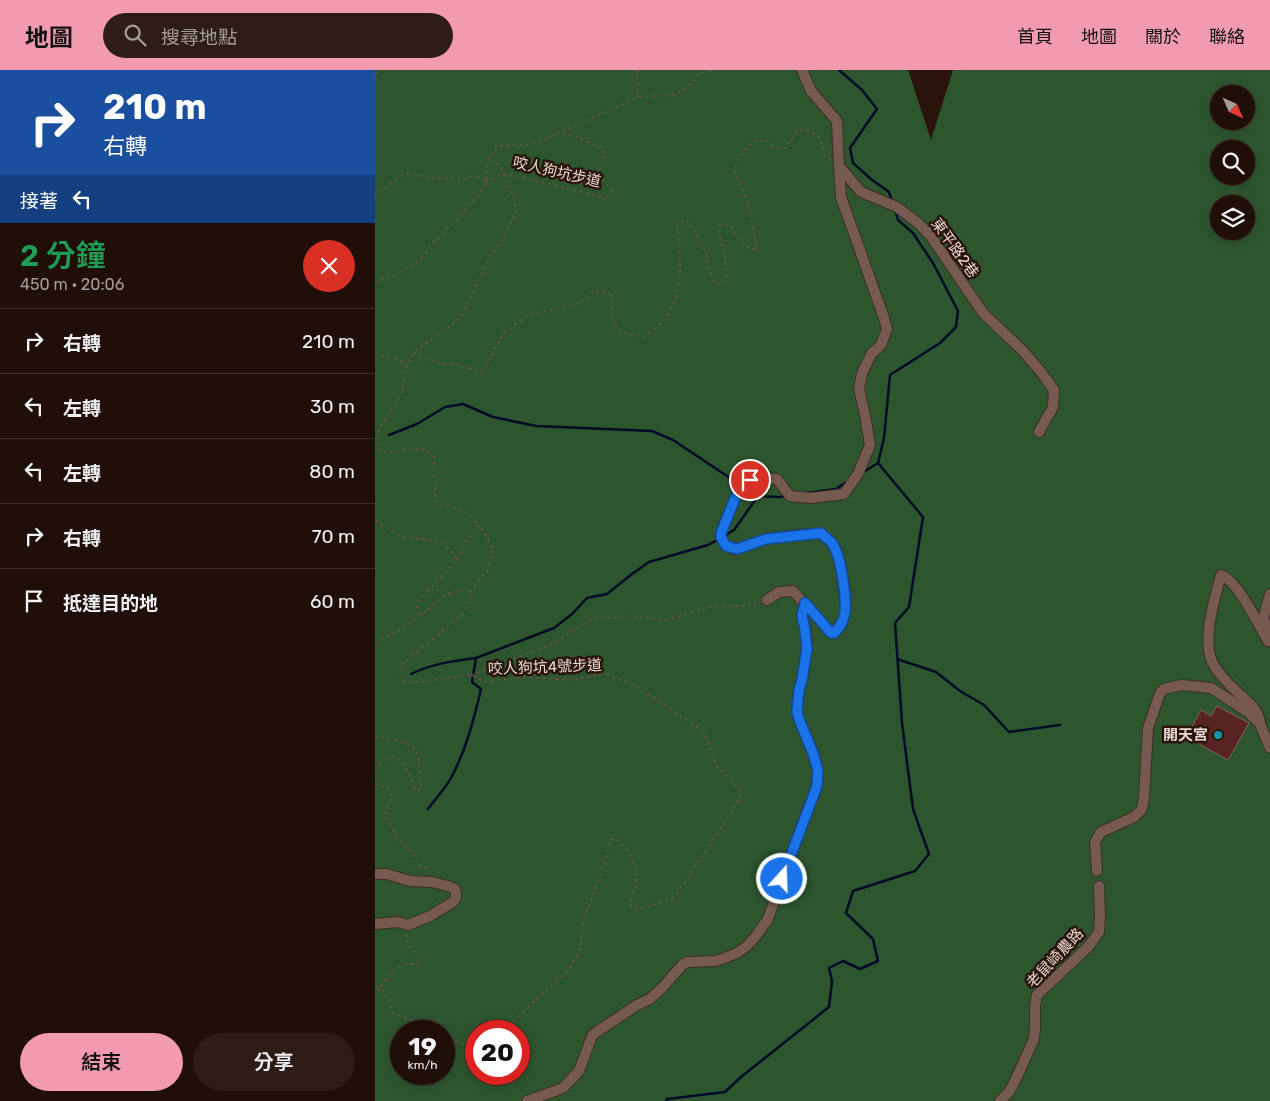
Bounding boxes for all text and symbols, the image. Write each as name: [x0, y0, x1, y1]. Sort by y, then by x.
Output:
search box: [103, 13, 453, 58]
icon: search: [121, 21, 149, 49]
text: 地圖: [25, 24, 73, 52]
text: 搜尋地點: [161, 26, 237, 49]
text: 首頁: [1017, 26, 1053, 48]
text: 地圖: [1081, 26, 1117, 48]
text: 關於: [1145, 26, 1181, 48]
text: 聯絡: [1209, 26, 1245, 48]
north arrow: [1210, 85, 1255, 130]
map controls: [1210, 85, 1255, 240]
text: 210 m: [103, 86, 206, 128]
icon: right: [20, 90, 85, 155]
text: 右轉: [103, 133, 147, 160]
button: search: [1210, 140, 1255, 185]
street label: 咬人狗坑步道: [511, 153, 603, 191]
icon: left: [68, 185, 96, 213]
text: 接著: [20, 190, 58, 213]
button: layers: [1210, 195, 1255, 240]
street label: 東平路2巷: [927, 215, 983, 281]
text: 2 分鐘: [20, 238, 106, 274]
button: close: [303, 240, 355, 292]
text: 450 m · 20:06: [20, 275, 124, 294]
icon: right: [20, 327, 48, 355]
text: 210 m: [302, 330, 355, 353]
text: 右轉: [63, 332, 101, 355]
icon: left: [20, 392, 48, 420]
text: 30 m: [310, 395, 355, 418]
text: 左轉: [63, 397, 101, 420]
icon: left: [20, 457, 48, 485]
pin: [729, 459, 771, 501]
text: 80 m: [309, 460, 355, 483]
text: 左轉: [63, 462, 101, 485]
icon: arrive: [736, 466, 764, 494]
icon: right: [20, 522, 48, 550]
text: 70 m: [312, 525, 355, 548]
text: 右轉: [63, 527, 101, 550]
icon: arrive: [20, 587, 48, 615]
text: 60 m: [310, 590, 355, 613]
text: 抵達目的地: [63, 592, 158, 615]
street label: 咬人狗坑4號步道: [488, 656, 602, 678]
place label: 開天宮: [1163, 726, 1208, 744]
marker: 開天宮: [1212, 729, 1224, 741]
position arrow: [755, 852, 807, 904]
street label: 老鼠崎農路: [1023, 924, 1087, 992]
speed limit sign: 20: [465, 1020, 530, 1085]
text: 19: [408, 1032, 437, 1061]
button: 結束: [20, 1033, 183, 1091]
button: 分享: [193, 1033, 355, 1091]
text: km/h: [408, 1058, 437, 1072]

